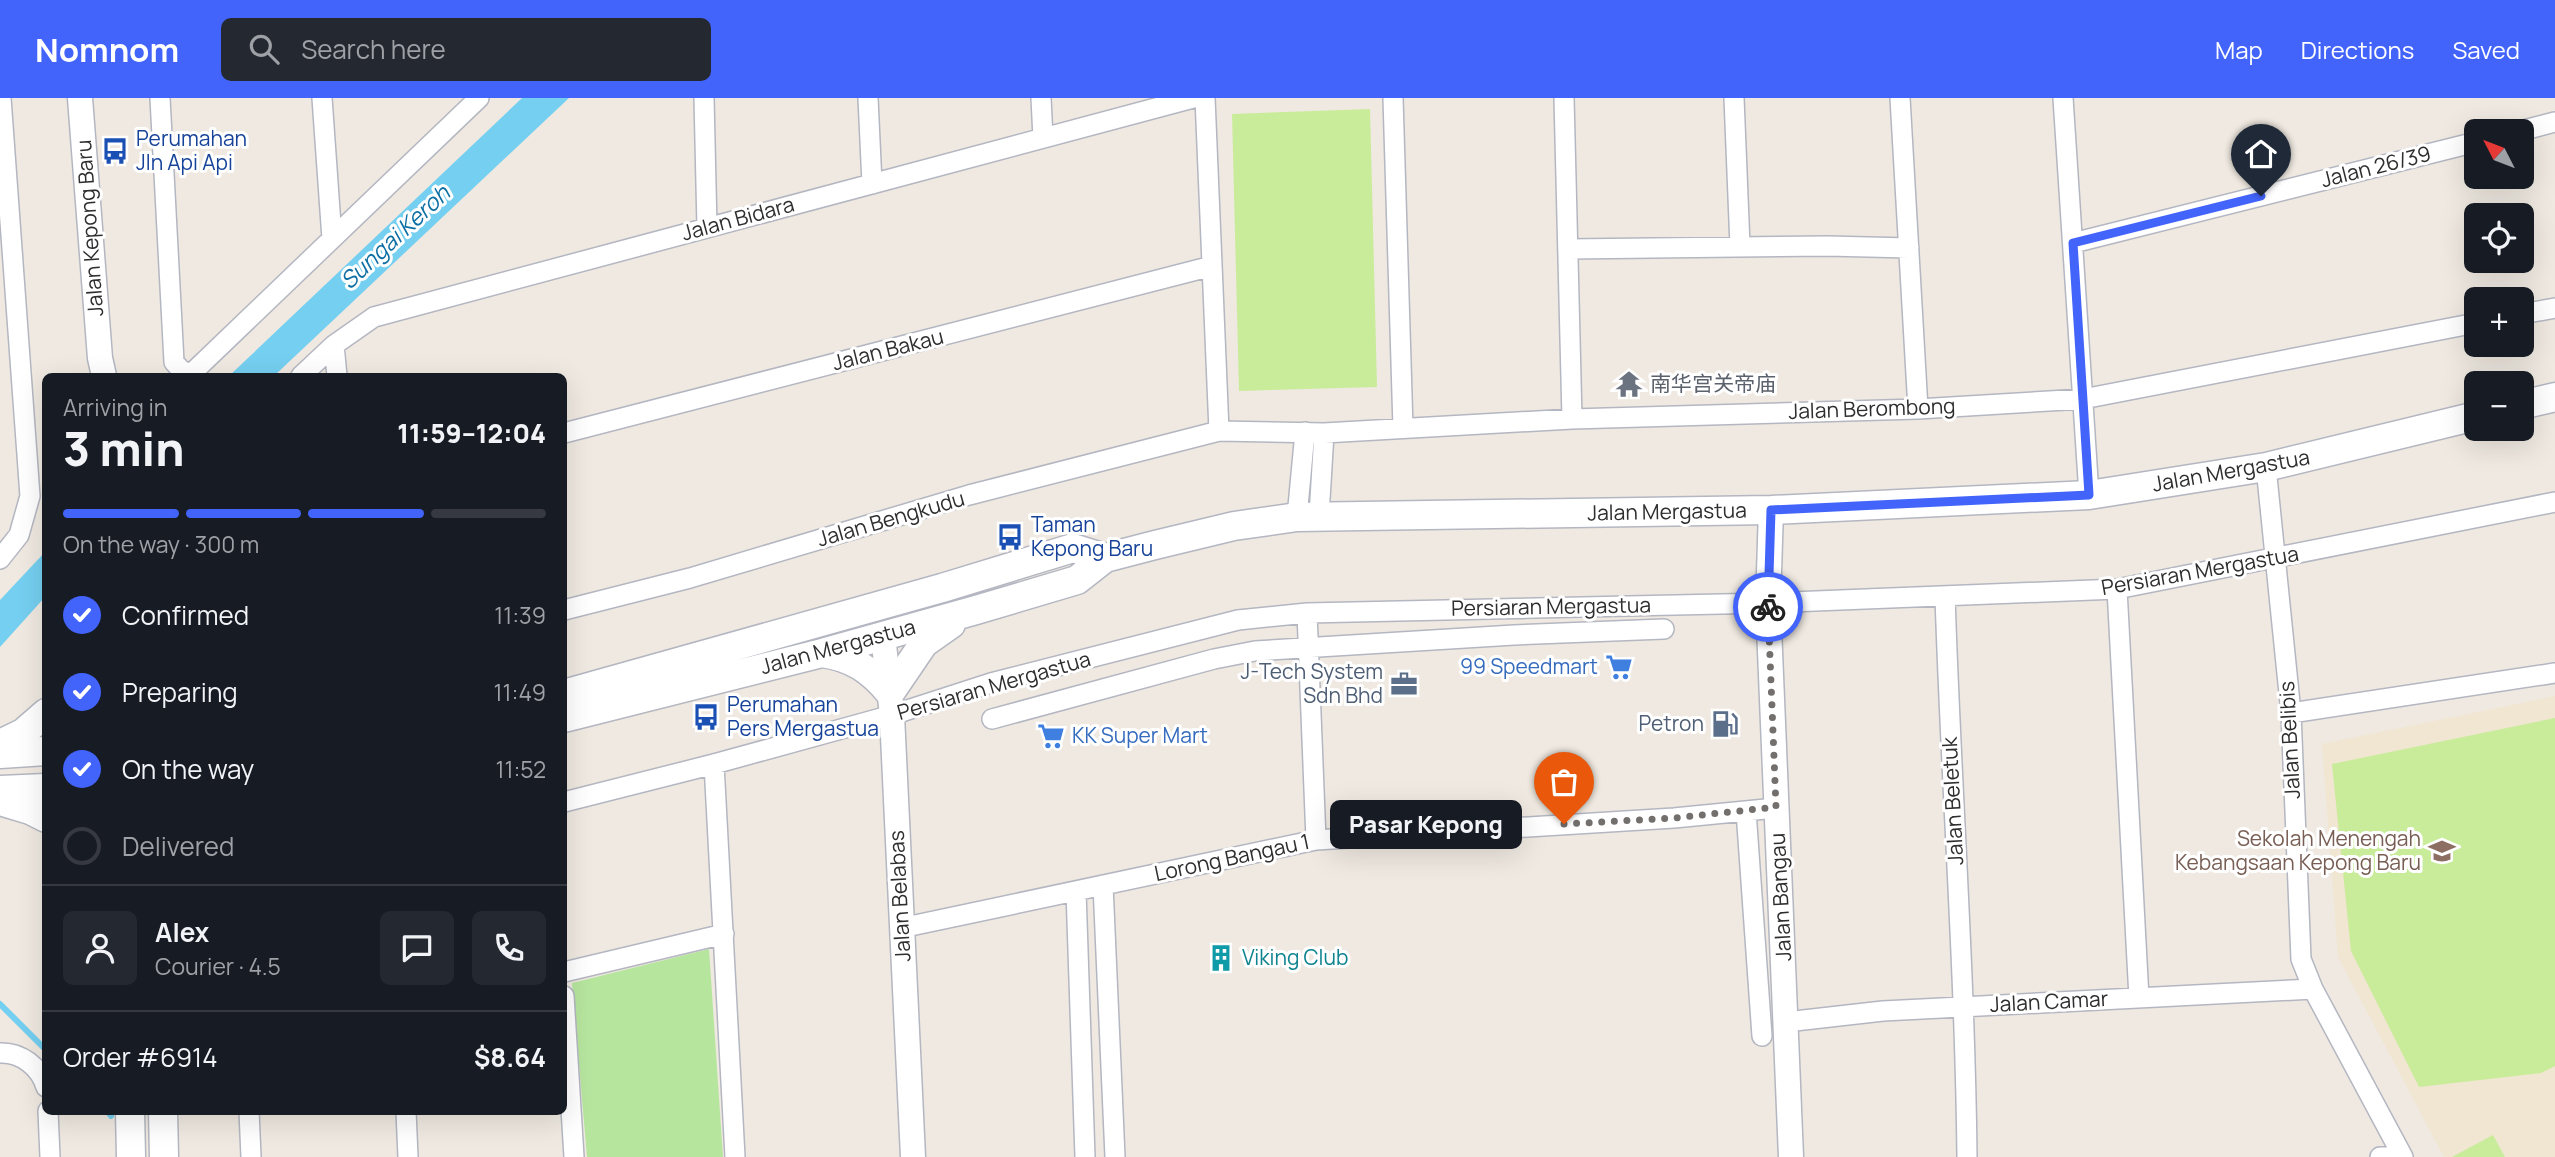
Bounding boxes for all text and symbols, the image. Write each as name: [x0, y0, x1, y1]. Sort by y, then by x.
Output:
search box: [221, 18, 711, 81]
text: Nomnom: [35, 27, 179, 72]
icon: search: [245, 30, 283, 68]
text: Search here: [301, 31, 446, 67]
text: Map: [2215, 33, 2263, 66]
text: Directions: [2301, 33, 2414, 66]
text: Saved: [2452, 33, 2520, 66]
north arrow: [2464, 119, 2534, 189]
map controls: [2464, 119, 2534, 441]
place label: Perumahan Jln Api Api: [136, 124, 247, 176]
pin: [2231, 124, 2291, 196]
icon: home: [2242, 135, 2280, 173]
bus stop icon: Perumahan Jln Api Api: [100, 136, 130, 166]
street label: Jalan Kepong Baru: [69, 139, 109, 317]
street label: Jalan 26/39: [2318, 139, 2434, 193]
water label: Sungai Keroh: [332, 176, 457, 295]
street label: Jalan Bidara: [678, 190, 797, 246]
button: locate: [2464, 203, 2534, 273]
button: +: [2464, 287, 2534, 357]
street label: Jalan Bakau: [829, 322, 946, 376]
temple icon: 南华宫关帝庙: [1614, 369, 1644, 399]
place label: 南华宫关帝庙: [1650, 369, 1776, 397]
button: −: [2464, 371, 2534, 441]
text: Arriving in: [63, 391, 168, 423]
street label: Jalan Berombong: [1788, 391, 1956, 425]
text: 11:59–12:04: [397, 415, 546, 451]
text: 3 min: [63, 417, 184, 480]
street label: Jalan Mergastua: [2150, 442, 2312, 498]
street label: Jalan Bengkudu: [814, 484, 968, 552]
street label: Jalan Mergastua: [1587, 496, 1747, 526]
place label: Taman Kepong Baru: [1031, 510, 1153, 562]
bus stop icon: Taman Kepong Baru: [995, 522, 1025, 552]
text: On the way · 300 m: [63, 528, 259, 560]
street label: Persiaran Mergastua: [2099, 539, 2301, 601]
courier: [1733, 572, 1803, 642]
icon: bike: [1749, 588, 1787, 626]
street label: Persiaran Mergastua: [1451, 590, 1651, 622]
icon: check: [63, 596, 101, 634]
text: Confirmed: [122, 597, 249, 633]
text: 11:39: [494, 599, 546, 631]
street label: Jalan Mergastua: [757, 612, 918, 680]
street label: Persiaran Mergastua: [894, 644, 1094, 726]
place label: 99 Speedmart: [1460, 652, 1598, 680]
supermarket icon: 99 Speedmart: [1604, 652, 1634, 682]
place label: J-Tech System Sdn Bhd: [1240, 657, 1383, 709]
office icon: J-Tech System Sdn Bhd: [1389, 669, 1419, 699]
icon: check: [63, 673, 101, 711]
text: Preparing: [122, 674, 238, 710]
text: 11:49: [494, 676, 546, 708]
street label: Jalan Belibis: [2272, 680, 2306, 800]
place label: Perumahan Pers Mergastua: [727, 690, 879, 742]
bus stop icon: Perumahan Pers Mergastua: [691, 702, 721, 732]
place label: Petron: [1638, 709, 1704, 737]
fuel station icon: Petron: [1710, 709, 1740, 739]
supermarket icon: KK Super Mart: [1036, 721, 1066, 751]
place label: KK Super Mart: [1072, 721, 1208, 749]
street label: Jalan Beletuk: [1935, 736, 1969, 866]
icon: check: [63, 750, 101, 788]
text: On the way: [122, 751, 254, 787]
pin: [1534, 752, 1594, 824]
text: 11:52: [495, 753, 546, 785]
icon: bag: [1545, 763, 1583, 801]
callout: Pasar Kepong: [1330, 800, 1522, 848]
text: Pasar Kepong: [1349, 808, 1503, 840]
place label: Sekolah Menengah Kebangsaan Kepong Baru: [2175, 824, 2421, 876]
street label: Lorong Bangau 1: [1152, 827, 1312, 887]
text: Delivered: [122, 828, 234, 864]
street label: Jalan Belabas: [882, 830, 916, 962]
street label: Jalan Bangau: [1763, 832, 1797, 962]
school or university icon: Sekolah Menengah Kebangsaan Kepong Baru: [2427, 836, 2457, 866]
button: person: [63, 911, 137, 985]
button: chat: [380, 911, 454, 985]
button: phone: [472, 911, 546, 985]
text: Alex: [155, 914, 209, 950]
building icon: Viking Club: [1206, 943, 1236, 973]
place label: Viking Club: [1242, 943, 1348, 971]
text: Courier · 4.5: [155, 950, 281, 982]
street label: Jalan Camar: [1989, 984, 2109, 1018]
text: Order #6914: [63, 1039, 218, 1075]
text: $8.64: [474, 1039, 546, 1075]

